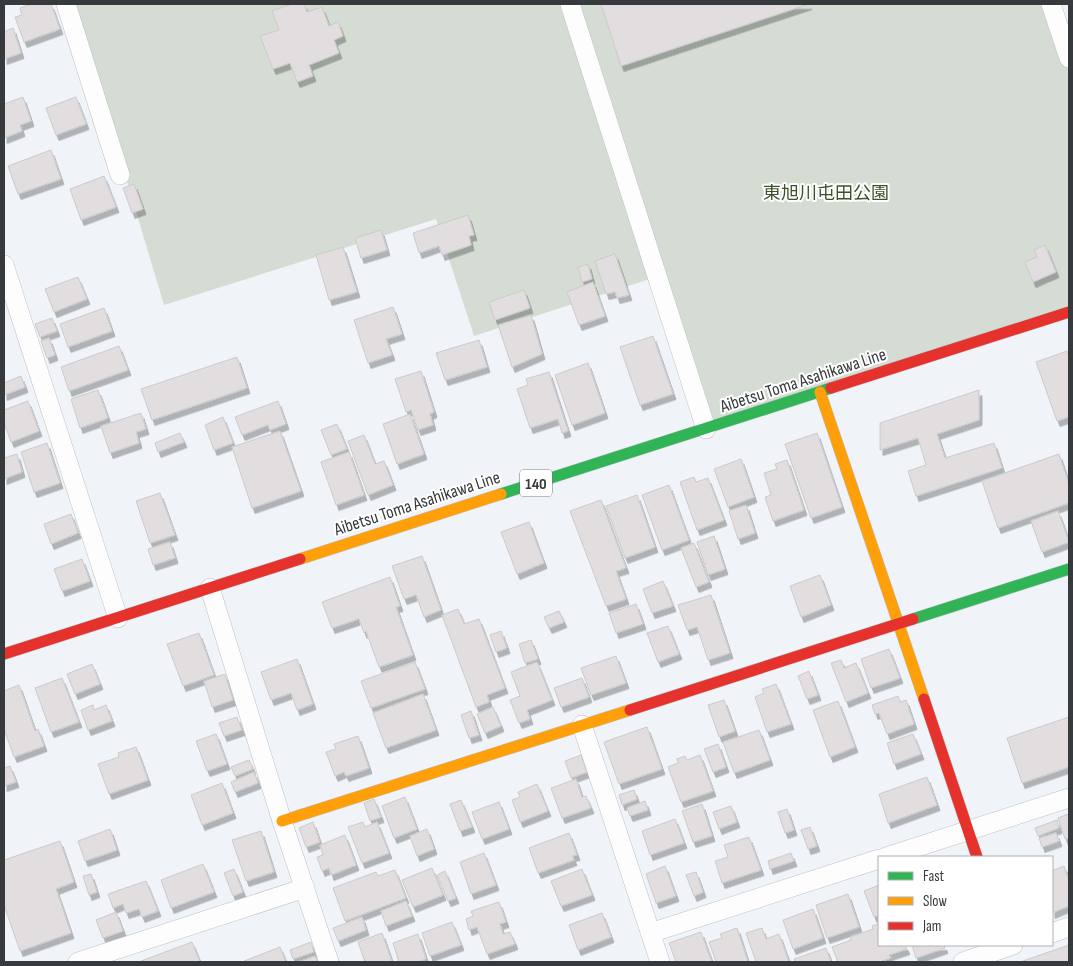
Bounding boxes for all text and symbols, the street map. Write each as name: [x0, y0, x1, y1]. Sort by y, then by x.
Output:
park label: 東旭川屯田公園: [763, 183, 889, 204]
street label: Aibetsu Toma Asahikawa Line: [717, 344, 889, 418]
street label: Aibetsu Toma Asahikawa Line: [331, 467, 503, 541]
road number: 140: [520, 469, 552, 496]
legend: [878, 856, 1053, 946]
text: Fast: [923, 867, 945, 886]
text: Slow: [923, 892, 947, 911]
text: Jam: [922, 917, 941, 936]

